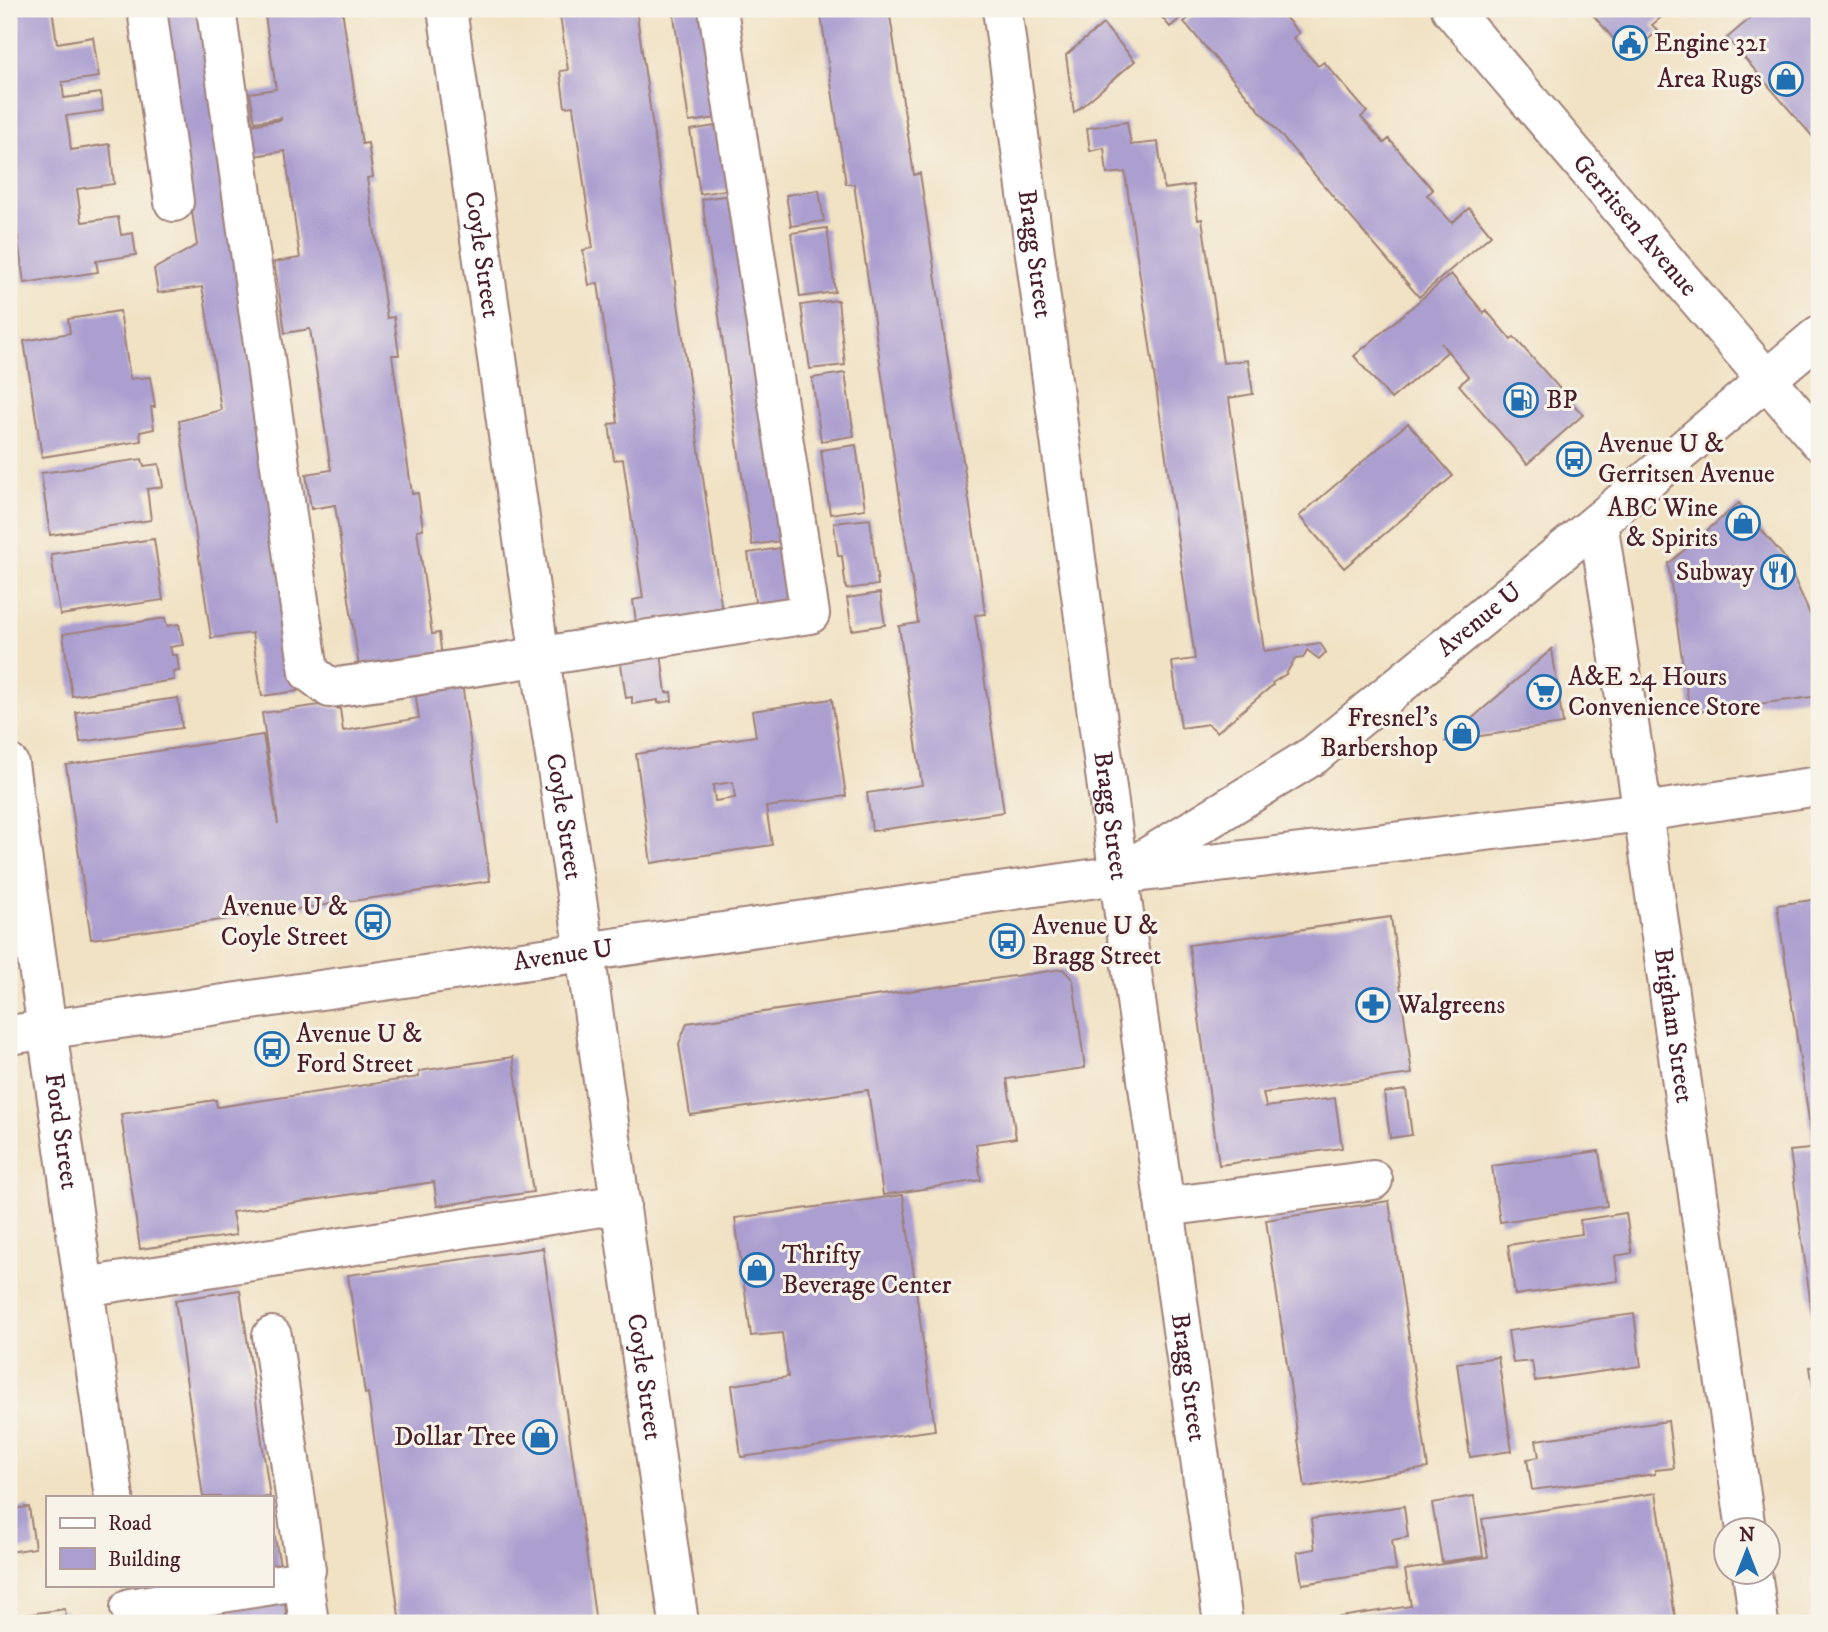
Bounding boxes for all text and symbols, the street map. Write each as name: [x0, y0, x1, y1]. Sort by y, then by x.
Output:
public building icon: Engine 321: [1611, 24, 1649, 62]
place label: Engine 321: [1654, 27, 1767, 60]
shop icon: Area Rugs: [1767, 60, 1805, 98]
place label: Area Rugs: [1657, 63, 1762, 96]
street label: Gerritsen Avenue: [1565, 147, 1705, 303]
street label: Bragg Street: [1010, 187, 1060, 320]
street label: Coyle Street: [457, 189, 508, 320]
fuel station icon: BP: [1502, 381, 1540, 419]
place label: BP: [1546, 384, 1577, 417]
place label: Avenue U & Gerritsen Avenue: [1598, 428, 1775, 491]
bus stop icon: Avenue U & Gerritsen Avenue: [1555, 440, 1593, 478]
place label: ABC Wine & Spirits: [1607, 492, 1718, 555]
shop icon: ABC Wine & Spirits: [1724, 504, 1762, 542]
restaurant icon: Subway: [1759, 553, 1797, 591]
place label: Subway: [1676, 556, 1755, 589]
street label: Avenue U: [1430, 575, 1529, 664]
place label: A&E 24 Hours Convenience Store: [1568, 661, 1761, 724]
supermarket icon: A&E 24 Hours Convenience Store: [1525, 673, 1563, 711]
place label: Fresnel's Barbershop: [1320, 702, 1438, 765]
shop icon: Fresnel's Barbershop: [1443, 714, 1481, 752]
street label: Bragg Street: [1086, 749, 1136, 882]
street label: Coyle Street: [538, 751, 590, 882]
place label: Avenue U & Coyle Street: [221, 891, 348, 954]
bus stop icon: Avenue U & Coyle Street: [354, 903, 392, 941]
place label: Avenue U & Bragg Street: [1032, 910, 1161, 973]
bus stop icon: Avenue U & Bragg Street: [988, 922, 1026, 960]
street label: Avenue U: [511, 932, 615, 979]
street label: Brigham Street: [1646, 945, 1701, 1105]
pharmacy icon: Walgreens: [1354, 986, 1392, 1024]
place label: Walgreens: [1397, 989, 1505, 1022]
place label: Avenue U & Ford Street: [296, 1018, 422, 1081]
bus stop icon: Avenue U & Ford Street: [253, 1030, 291, 1068]
street label: Ford Street: [37, 1071, 86, 1192]
place label: Thrifty Beverage Center: [782, 1239, 952, 1302]
shop icon: Thrifty Beverage Center: [738, 1251, 776, 1289]
street label: Coyle Street: [619, 1311, 670, 1442]
street label: Bragg Street: [1163, 1311, 1214, 1444]
shop icon: Dollar Tree: [521, 1418, 559, 1456]
place label: Dollar Tree: [394, 1421, 516, 1454]
legend: [46, 1496, 273, 1586]
text: Road: [108, 1511, 152, 1537]
north arrow: [1713, 1516, 1783, 1586]
text: N: [1739, 1524, 1755, 1547]
text: Building: [108, 1547, 181, 1573]

